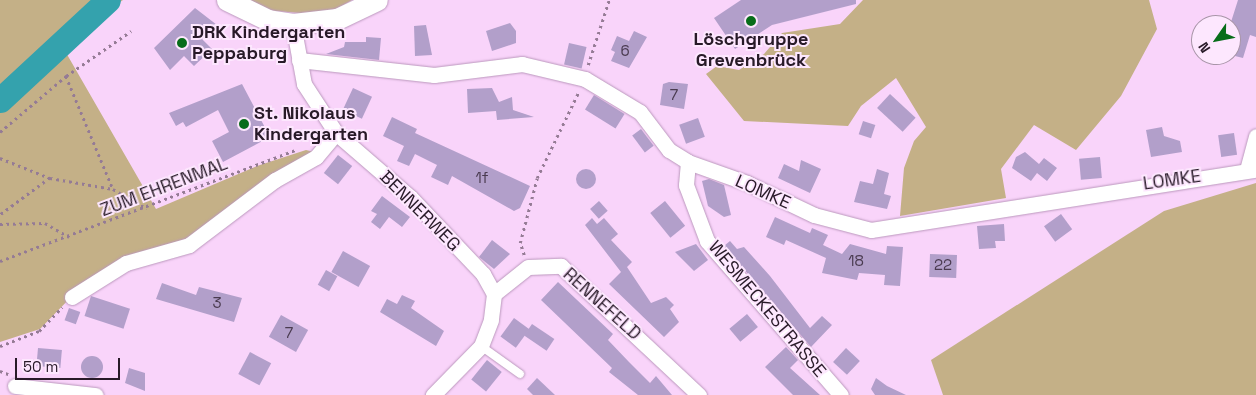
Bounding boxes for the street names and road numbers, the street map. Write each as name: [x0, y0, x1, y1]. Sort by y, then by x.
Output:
street label: ZUM EHRENMAL: [97, 153, 231, 221]
street label: LOMKE: [1142, 165, 1202, 195]
street label: BENNERWEG: [375, 166, 465, 256]
street label: LOMKE: [732, 170, 794, 214]
street label: WESMECKESTRASSE: [704, 236, 830, 382]
street label: RENNEFELD: [559, 263, 645, 345]

